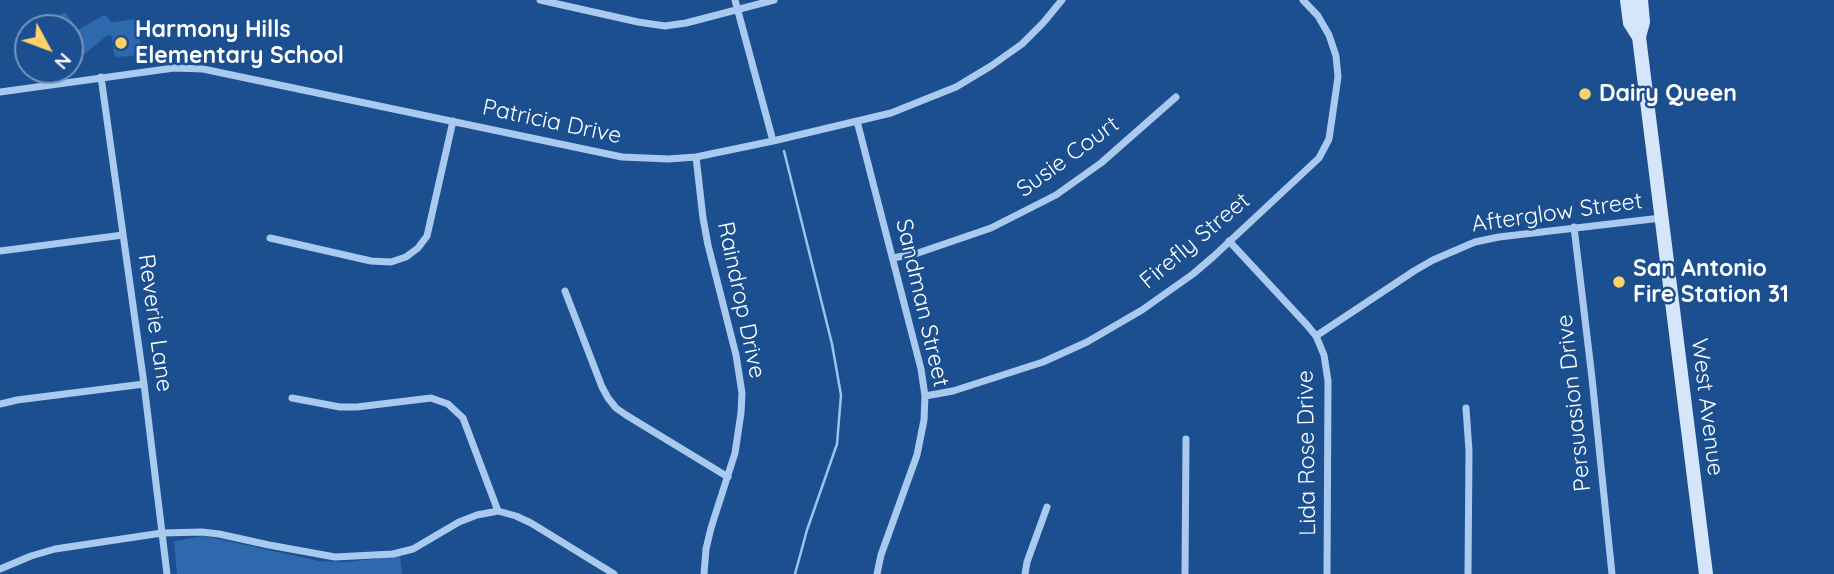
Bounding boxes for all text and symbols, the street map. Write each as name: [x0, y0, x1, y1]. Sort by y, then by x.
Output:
north arrow: [14, 14, 84, 84]
place label: Harmony Hills Elementary School: [135, 16, 344, 70]
marker: Harmony Hills Elementary School: [113, 35, 129, 51]
text: N: [50, 48, 77, 75]
place label: Dairy Queen: [1599, 80, 1737, 108]
marker: Dairy Queen: [1577, 86, 1593, 102]
street label: Patricia Drive: [480, 94, 624, 150]
street label: Susie Court: [1011, 111, 1125, 203]
street label: Firefly Street: [1134, 187, 1256, 295]
street label: Afterglow Street: [1470, 187, 1644, 239]
street label: Sandman Street: [889, 216, 955, 390]
street label: Raindrop Drive: [711, 219, 771, 381]
street label: Reverie Lane: [132, 252, 178, 394]
place label: San Antonio Fire Station 31: [1633, 255, 1789, 309]
marker: San Antonio Fire Station 31: [1611, 274, 1627, 290]
street label: Persuasion Drive: [1551, 313, 1597, 493]
street label: West Avenue: [1685, 337, 1729, 477]
street label: Lida Rose Drive: [1292, 370, 1322, 536]

